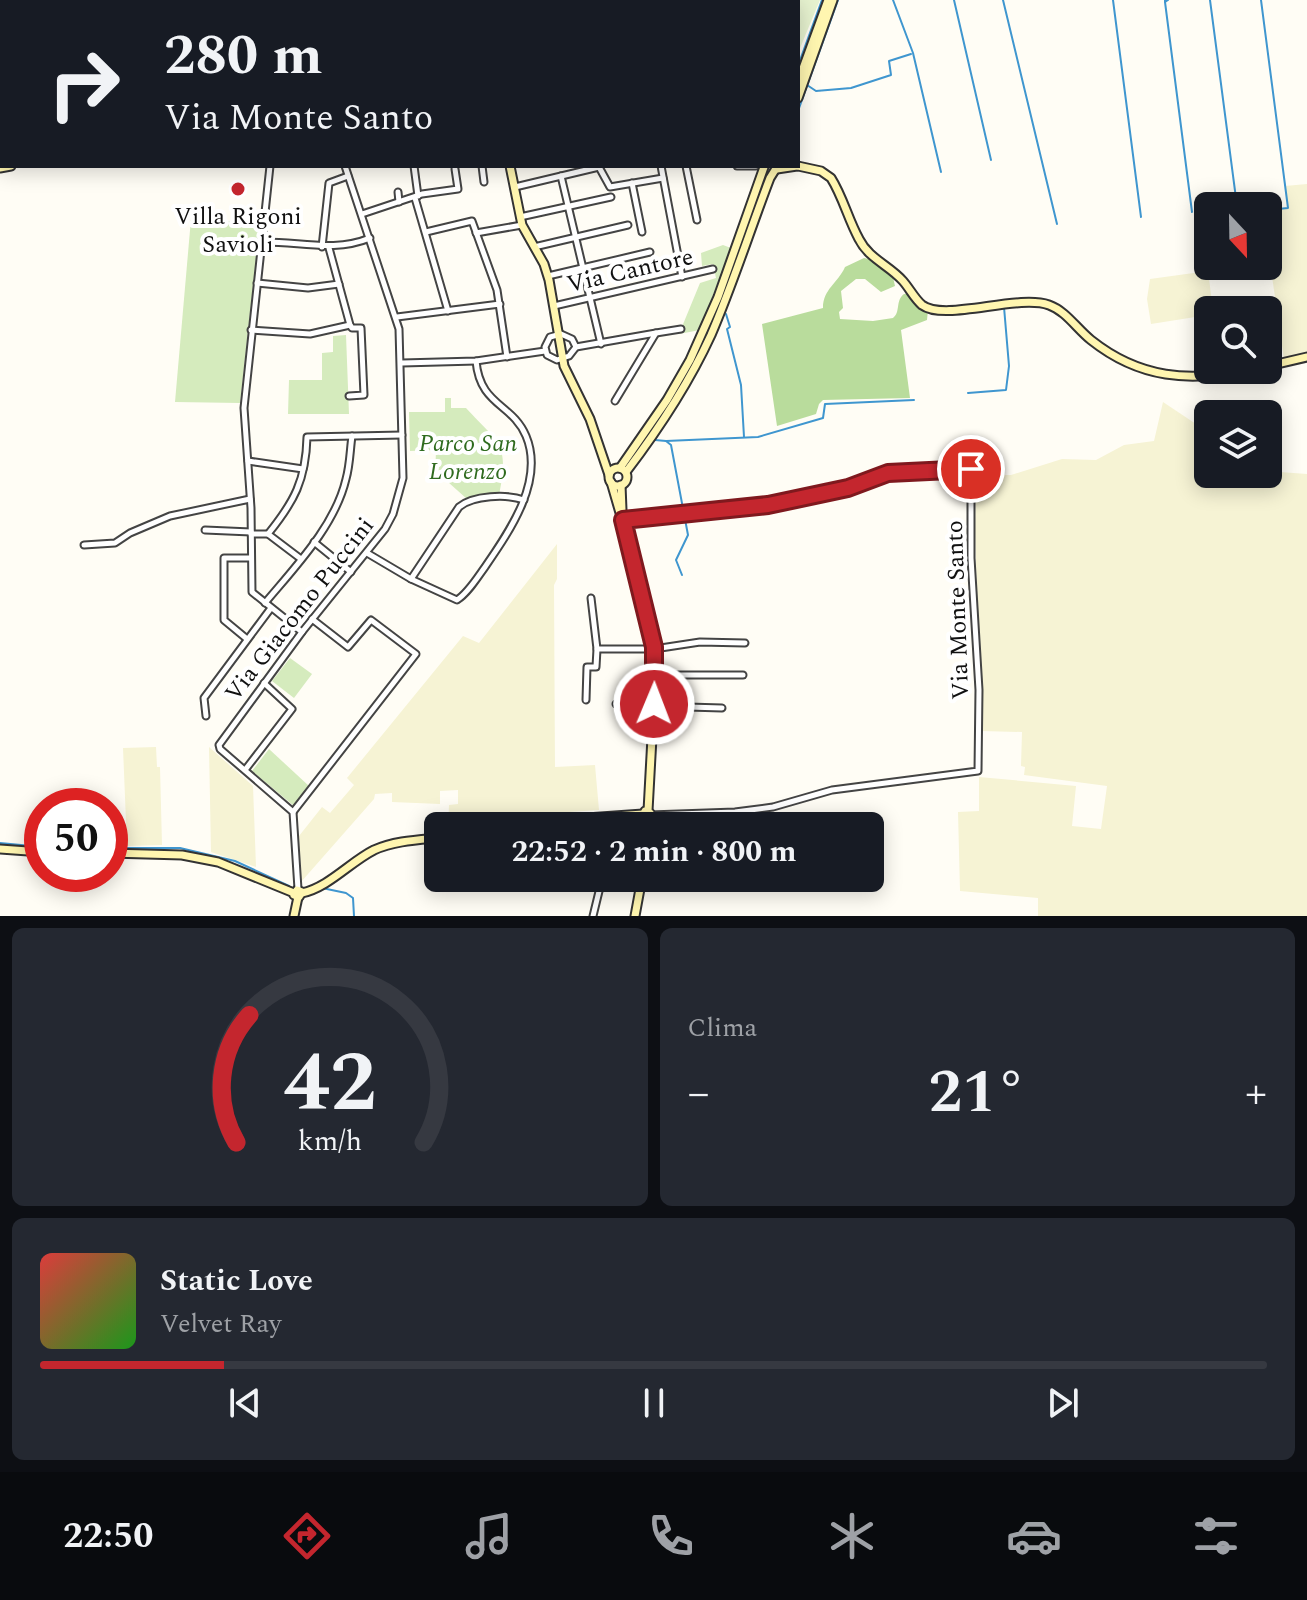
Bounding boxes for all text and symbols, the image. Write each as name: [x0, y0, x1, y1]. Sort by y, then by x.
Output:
text: 280 m: [164, 14, 323, 99]
icon: right: [32, 32, 136, 136]
text: Via Monte Santo: [164, 91, 433, 146]
marker: Villa Rigoni Savioli: [229, 180, 247, 198]
north arrow: [1194, 192, 1282, 280]
map controls: [1194, 192, 1282, 488]
place label: Villa Rigoni Savioli: [174, 199, 302, 263]
street label: Via Cantore: [563, 239, 697, 303]
button: search: [1194, 296, 1282, 384]
button: layers: [1194, 400, 1282, 488]
park label: Parco San Lorenzo: [419, 426, 518, 490]
pin: [937, 435, 1005, 503]
icon: arrive: [949, 447, 993, 491]
street label: Via Giacomo Puccini: [216, 510, 383, 710]
street label: Via Monte Santo: [937, 520, 979, 700]
position arrow: [612, 662, 696, 746]
speed limit sign: 50: [24, 788, 128, 892]
text: 22:52 · 2 min · 800 m: [511, 829, 797, 875]
text: Clima: [688, 1008, 757, 1048]
text: 42: [283, 1021, 376, 1148]
text: 21°: [929, 1047, 1026, 1139]
text: −: [688, 1060, 710, 1127]
text: +: [1245, 1060, 1267, 1127]
text: km/h: [298, 1120, 362, 1163]
text: Static Love: [160, 1258, 313, 1304]
text: Velvet Ray: [160, 1304, 281, 1344]
icon: previous: [223, 1381, 267, 1425]
icon: pause: [632, 1381, 676, 1425]
icon: next: [1041, 1381, 1085, 1425]
icon: directions: [279, 1508, 335, 1564]
icon: music: [461, 1508, 517, 1564]
icon: phone: [643, 1508, 699, 1564]
icon: climate: [824, 1508, 880, 1564]
icon: car: [1006, 1508, 1062, 1564]
icon: filters: [1188, 1508, 1244, 1564]
text: 22:50: [63, 1509, 153, 1564]

